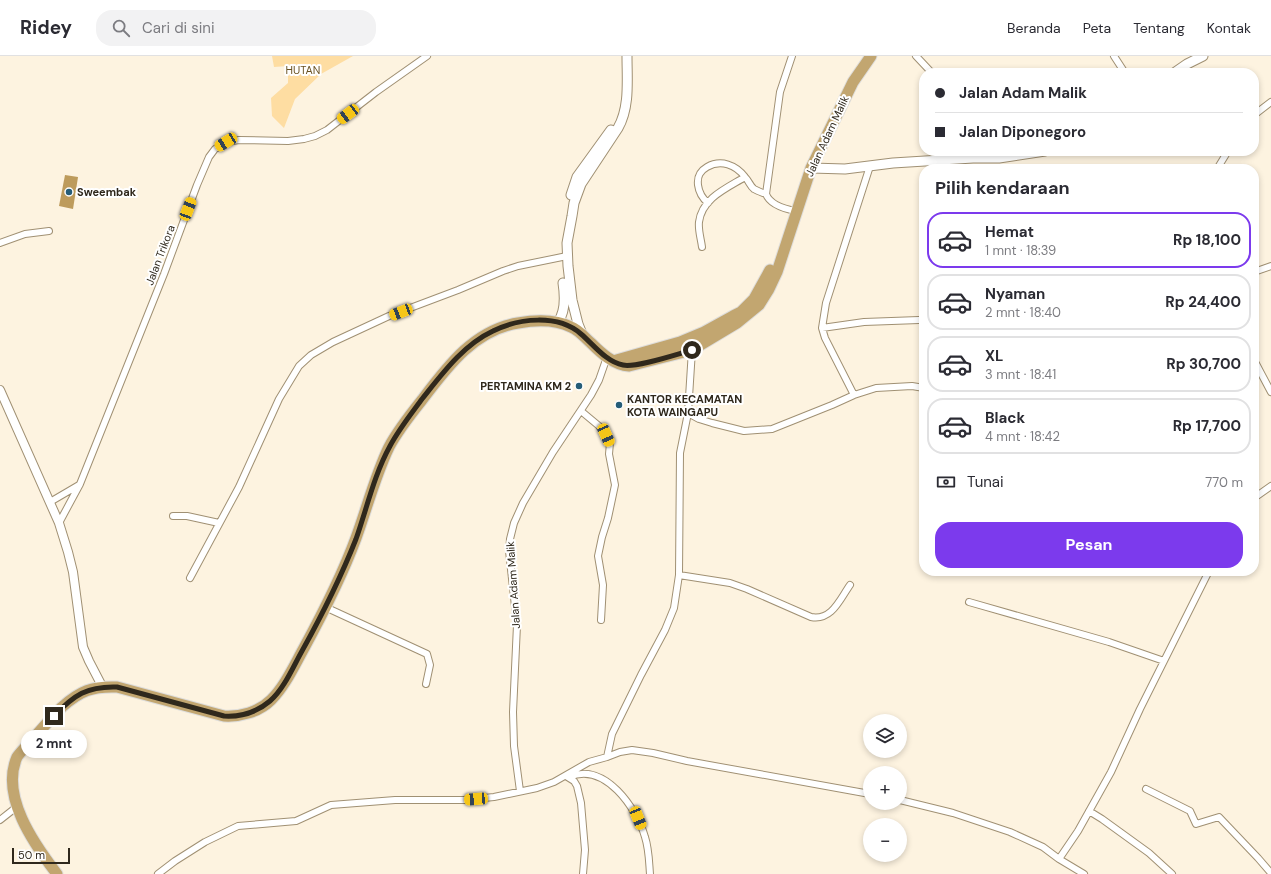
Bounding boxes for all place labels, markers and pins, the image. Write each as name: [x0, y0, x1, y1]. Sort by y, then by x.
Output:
place label: Sweembak: [77, 185, 137, 199]
marker: Sweembak: [64, 187, 74, 197]
place label: PERTAMINA KM 2: [480, 379, 571, 393]
marker: PERTAMINA KM 2: [574, 381, 584, 391]
place label: KANTOR KECAMATAN KOTA WAINGAPU: [627, 392, 742, 419]
marker: KANTOR KECAMATAN KOTA WAINGAPU: [614, 400, 624, 410]

